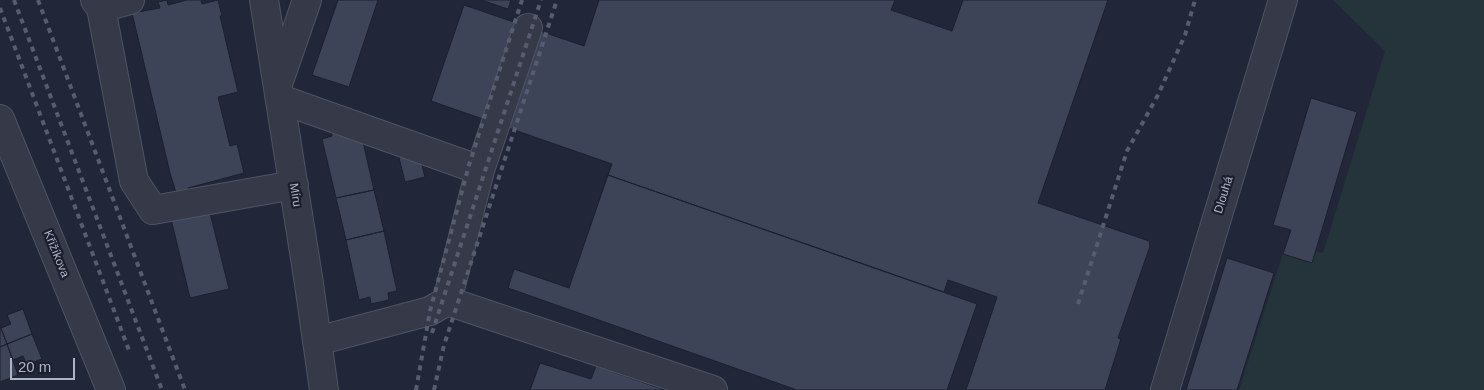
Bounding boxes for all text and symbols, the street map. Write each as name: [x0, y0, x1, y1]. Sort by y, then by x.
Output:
street label: Dlouhá: [1212, 175, 1236, 215]
street label: Míru: [286, 182, 304, 208]
street label: Křižíkova: [40, 228, 72, 280]
scale bar: [12, 348, 78, 380]
text: 20 m: [18, 358, 51, 375]

